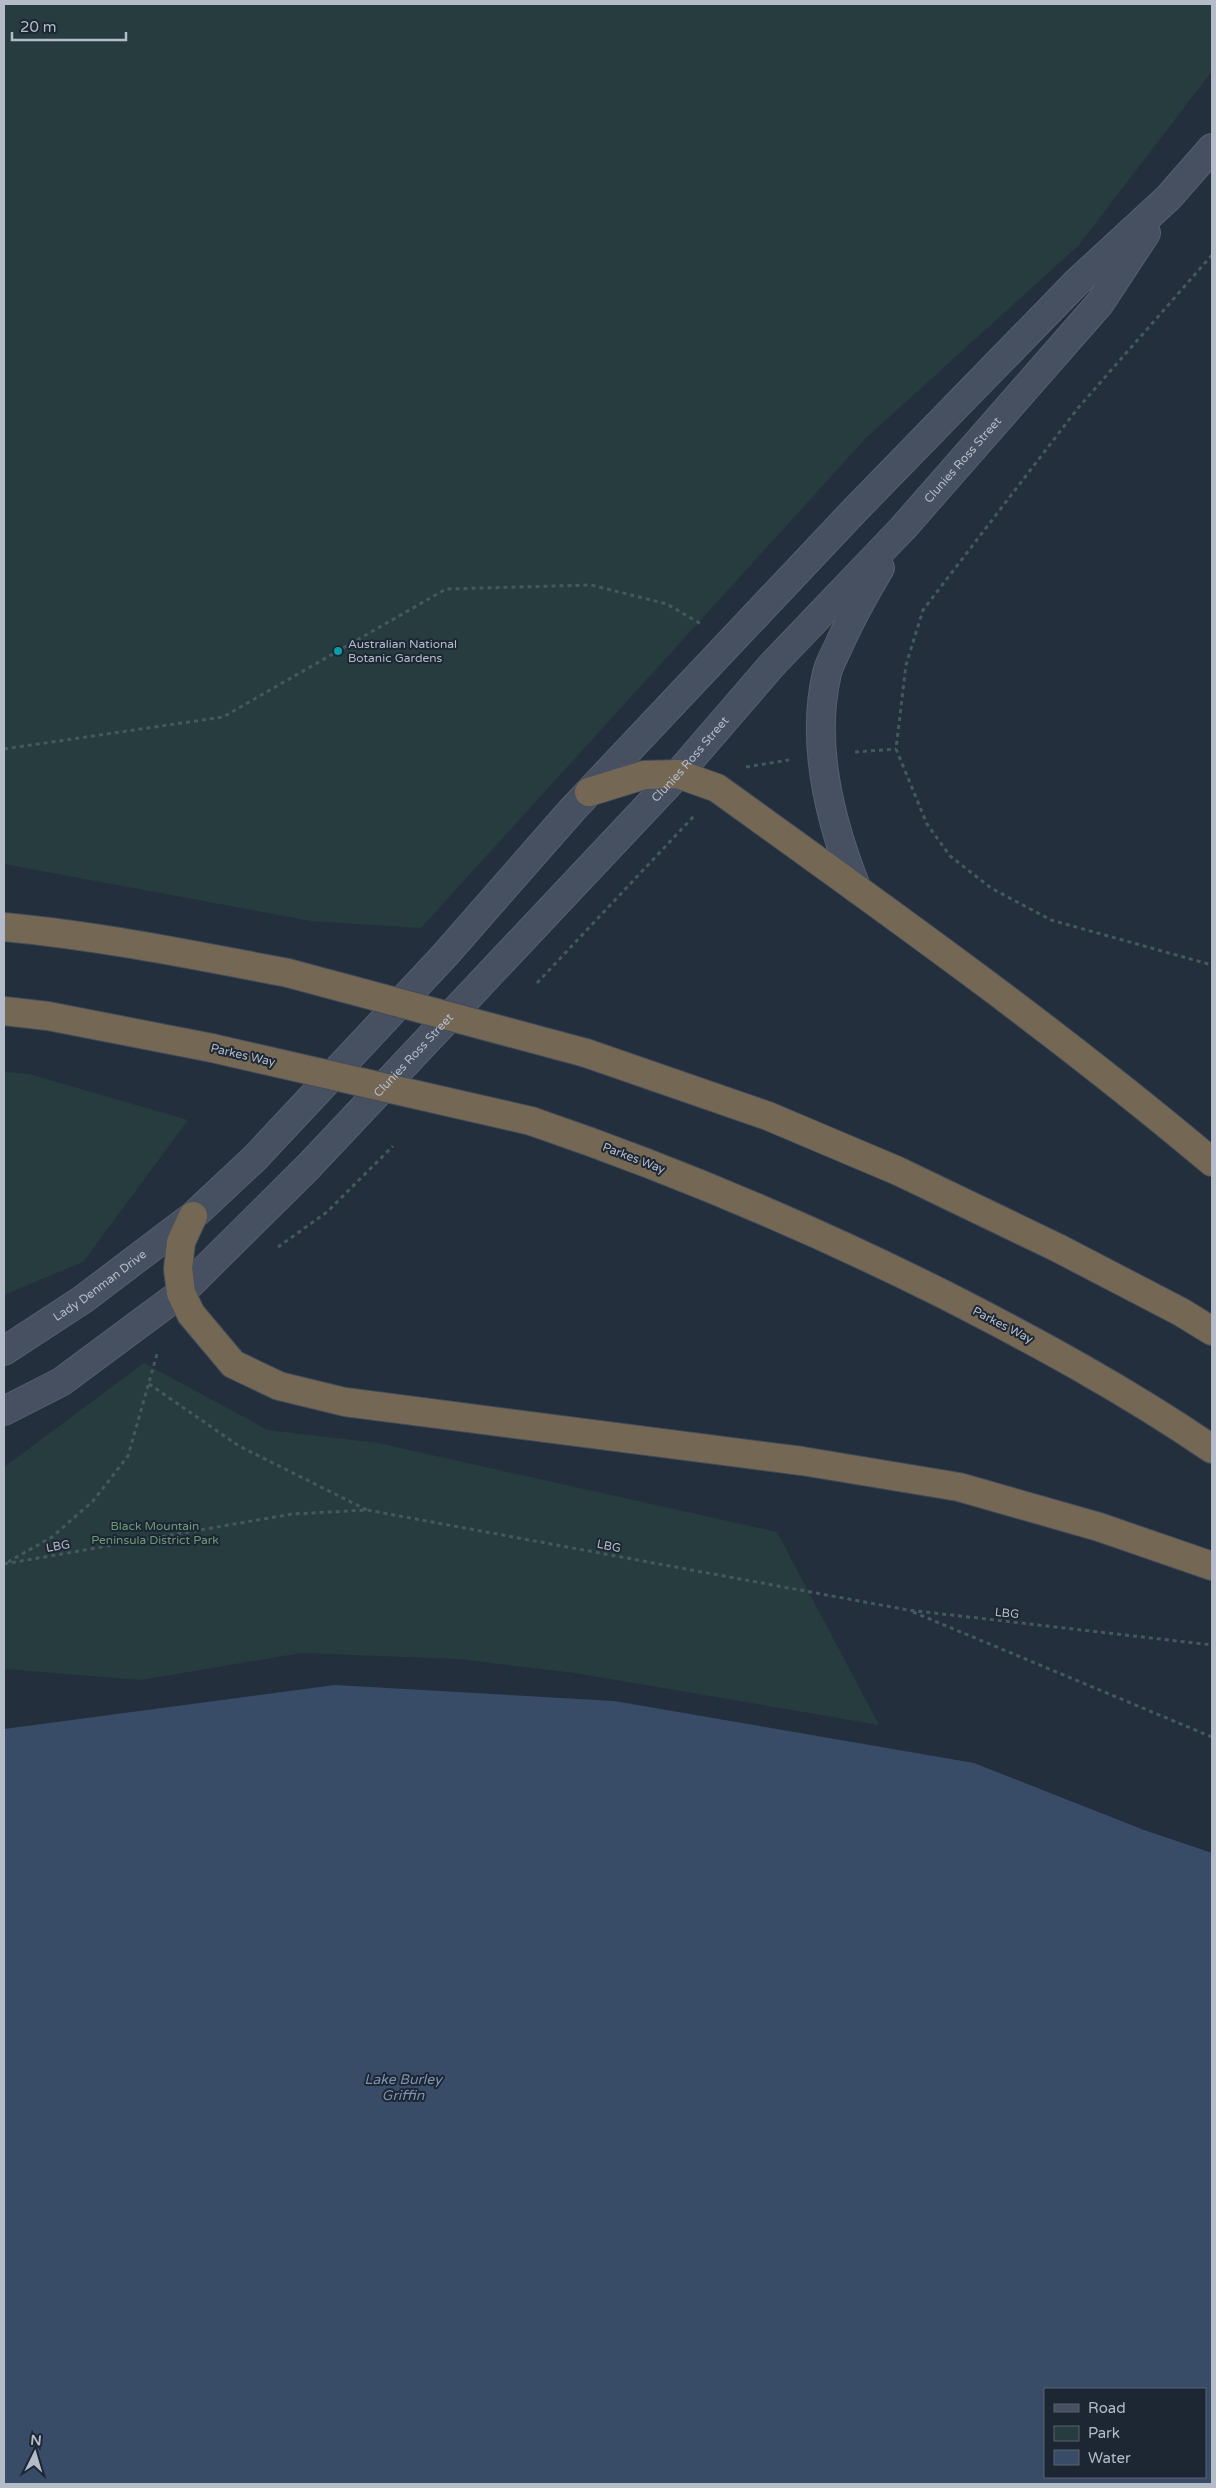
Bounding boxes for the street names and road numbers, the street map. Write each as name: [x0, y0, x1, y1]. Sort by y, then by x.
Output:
street label: Clunies Ross Street: [921, 414, 1004, 506]
street label: Clunies Ross Street: [648, 713, 732, 805]
street label: Clunies Ross Street: [371, 1010, 456, 1100]
street label: Parkes Way: [209, 1041, 277, 1069]
street label: Parkes Way: [601, 1140, 668, 1177]
street label: Lady Denman Drive: [51, 1247, 149, 1324]
street label: Parkes Way: [970, 1304, 1036, 1346]
street label: LBG: [45, 1537, 71, 1555]
street label: LBG: [596, 1537, 622, 1555]
street label: LBG: [994, 1605, 1020, 1621]

